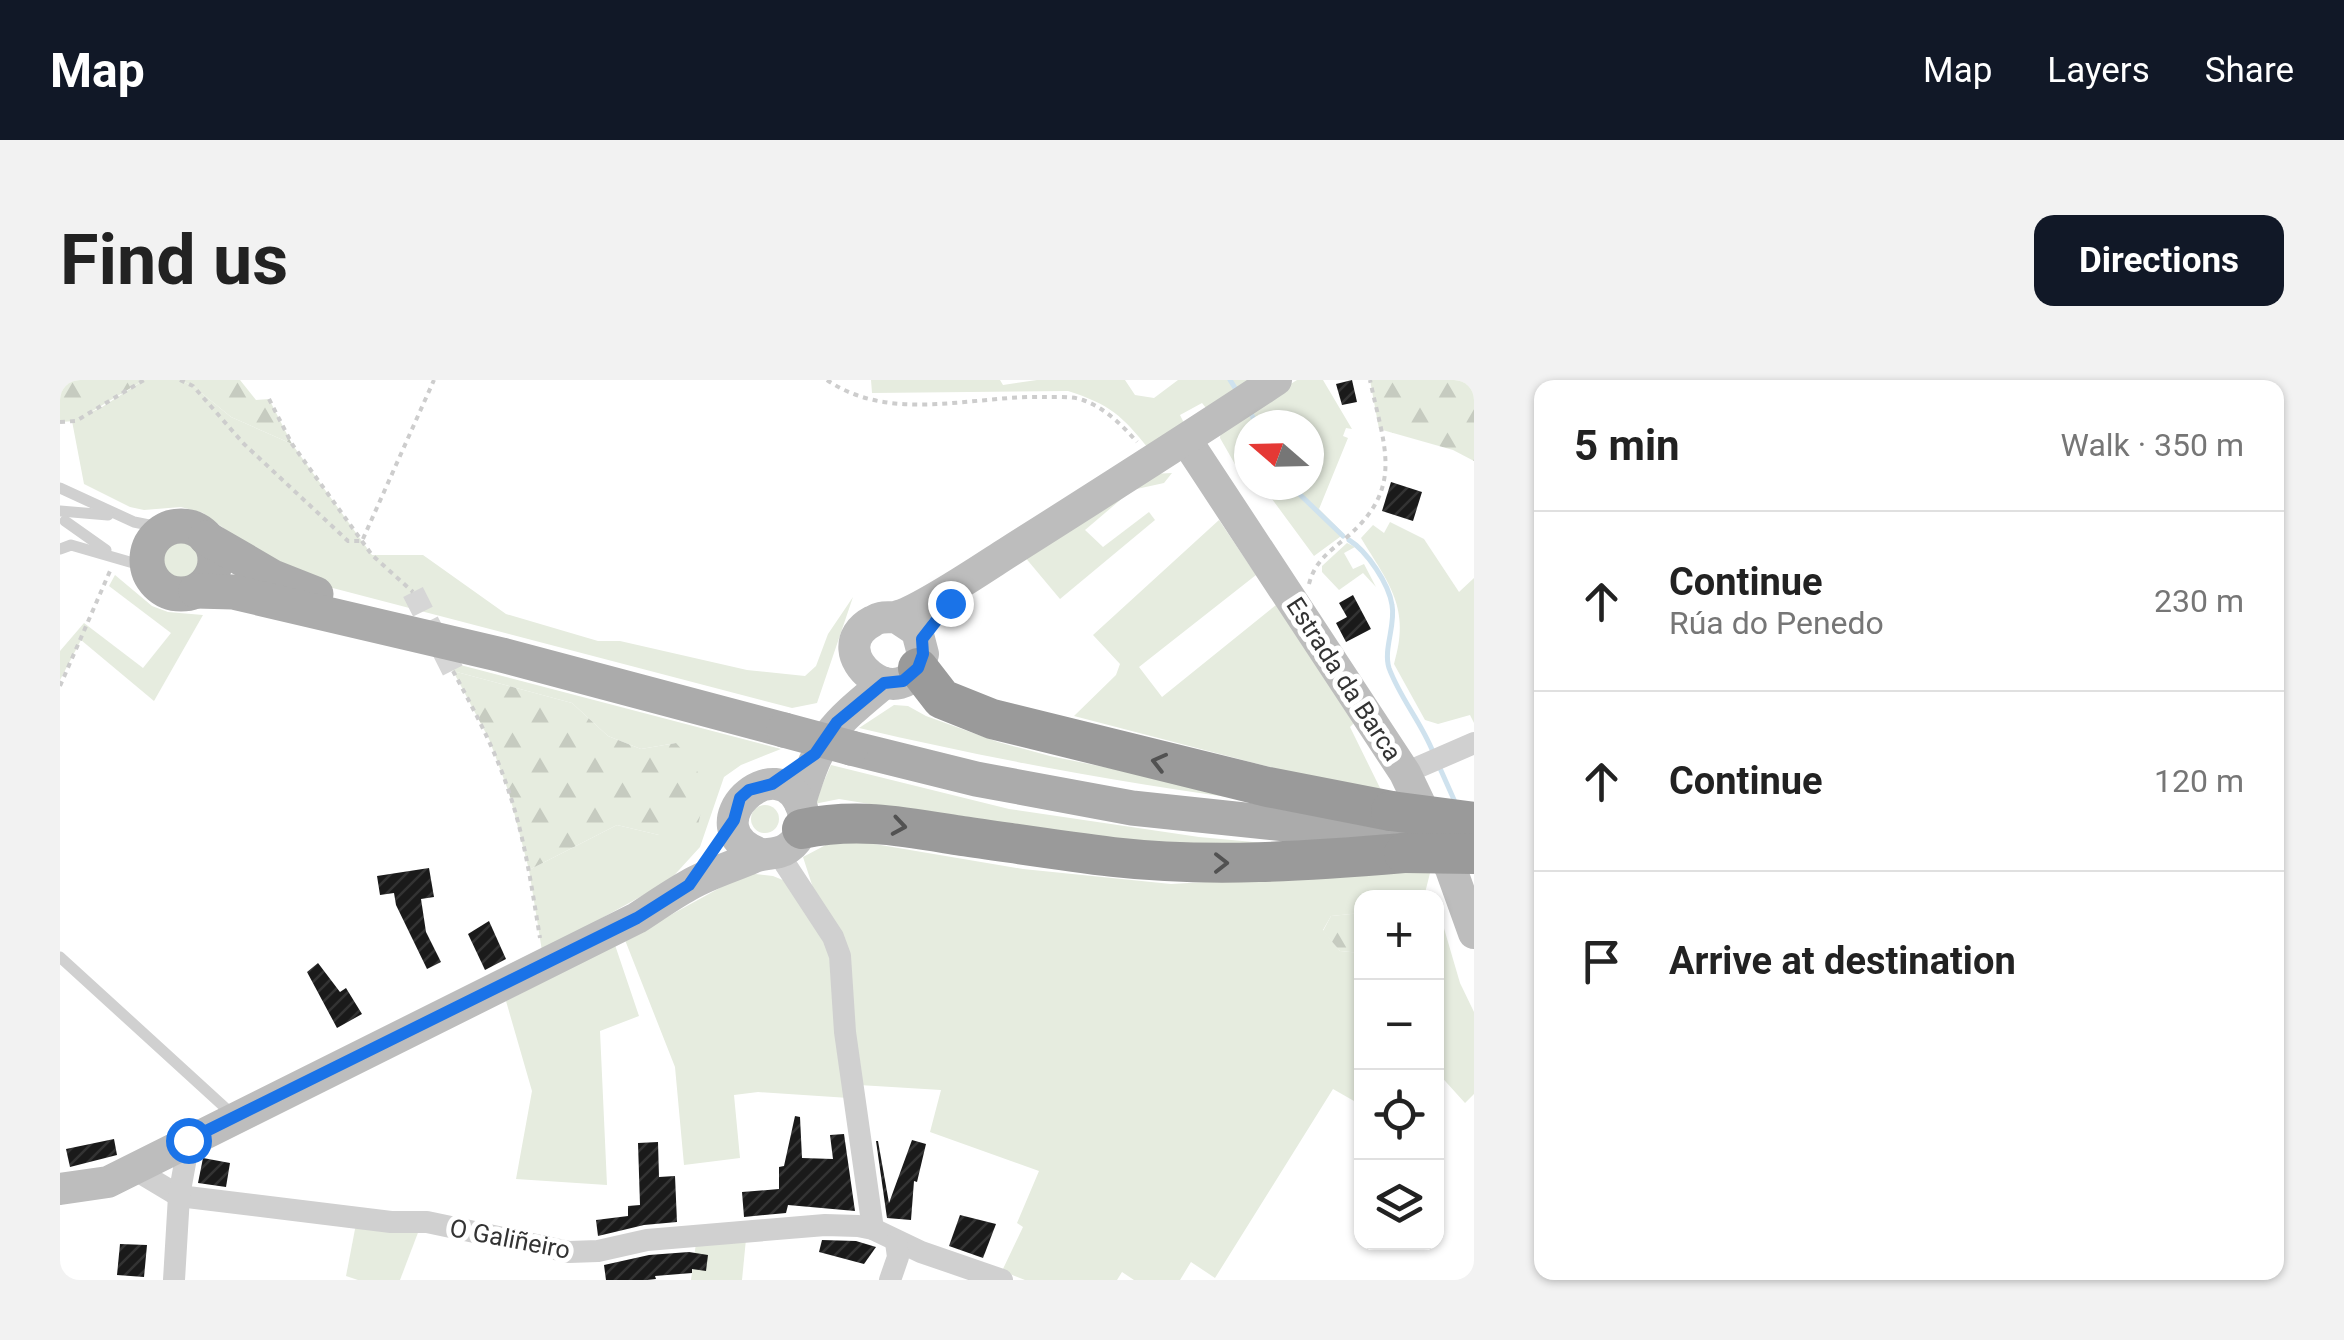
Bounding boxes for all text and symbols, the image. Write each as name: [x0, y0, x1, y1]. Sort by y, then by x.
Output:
text: Map: [50, 42, 145, 99]
text: Map: [1923, 50, 1992, 91]
text: Layers: [2047, 50, 2150, 91]
text: Share: [2205, 50, 2294, 91]
button: Directions: [2034, 215, 2284, 306]
text: Find us: [60, 219, 288, 301]
north arrow: [1234, 410, 1324, 500]
text: 5 min: [1574, 421, 1680, 470]
text: Walk · 350 m: [2061, 426, 2244, 464]
text: Continue: [1669, 560, 1823, 604]
icon: ahead: [1574, 574, 1629, 629]
route end: [928, 581, 974, 627]
text: 230 m: [2154, 582, 2244, 620]
street label: Estrada da Barca: [1280, 592, 1408, 766]
text: Rúa do Penedo: [1669, 604, 1884, 642]
one-way arrow: [1151, 753, 1168, 774]
icon: ahead: [1574, 754, 1629, 809]
text: Continue: [1669, 759, 1823, 803]
text: 120 m: [2154, 762, 2244, 800]
one-way arrow: [891, 815, 907, 836]
one-way arrow: [1214, 852, 1230, 874]
map controls: [1354, 890, 1444, 1250]
button: +: [1354, 890, 1444, 980]
icon: arrive: [1574, 934, 1629, 989]
text: Arrive at destination: [1669, 939, 2016, 983]
button: −: [1354, 980, 1444, 1070]
button: locate: [1354, 1070, 1444, 1160]
route start: [166, 1118, 212, 1164]
button: layers: [1354, 1160, 1444, 1250]
street label: O Galiñeiro: [447, 1213, 573, 1265]

